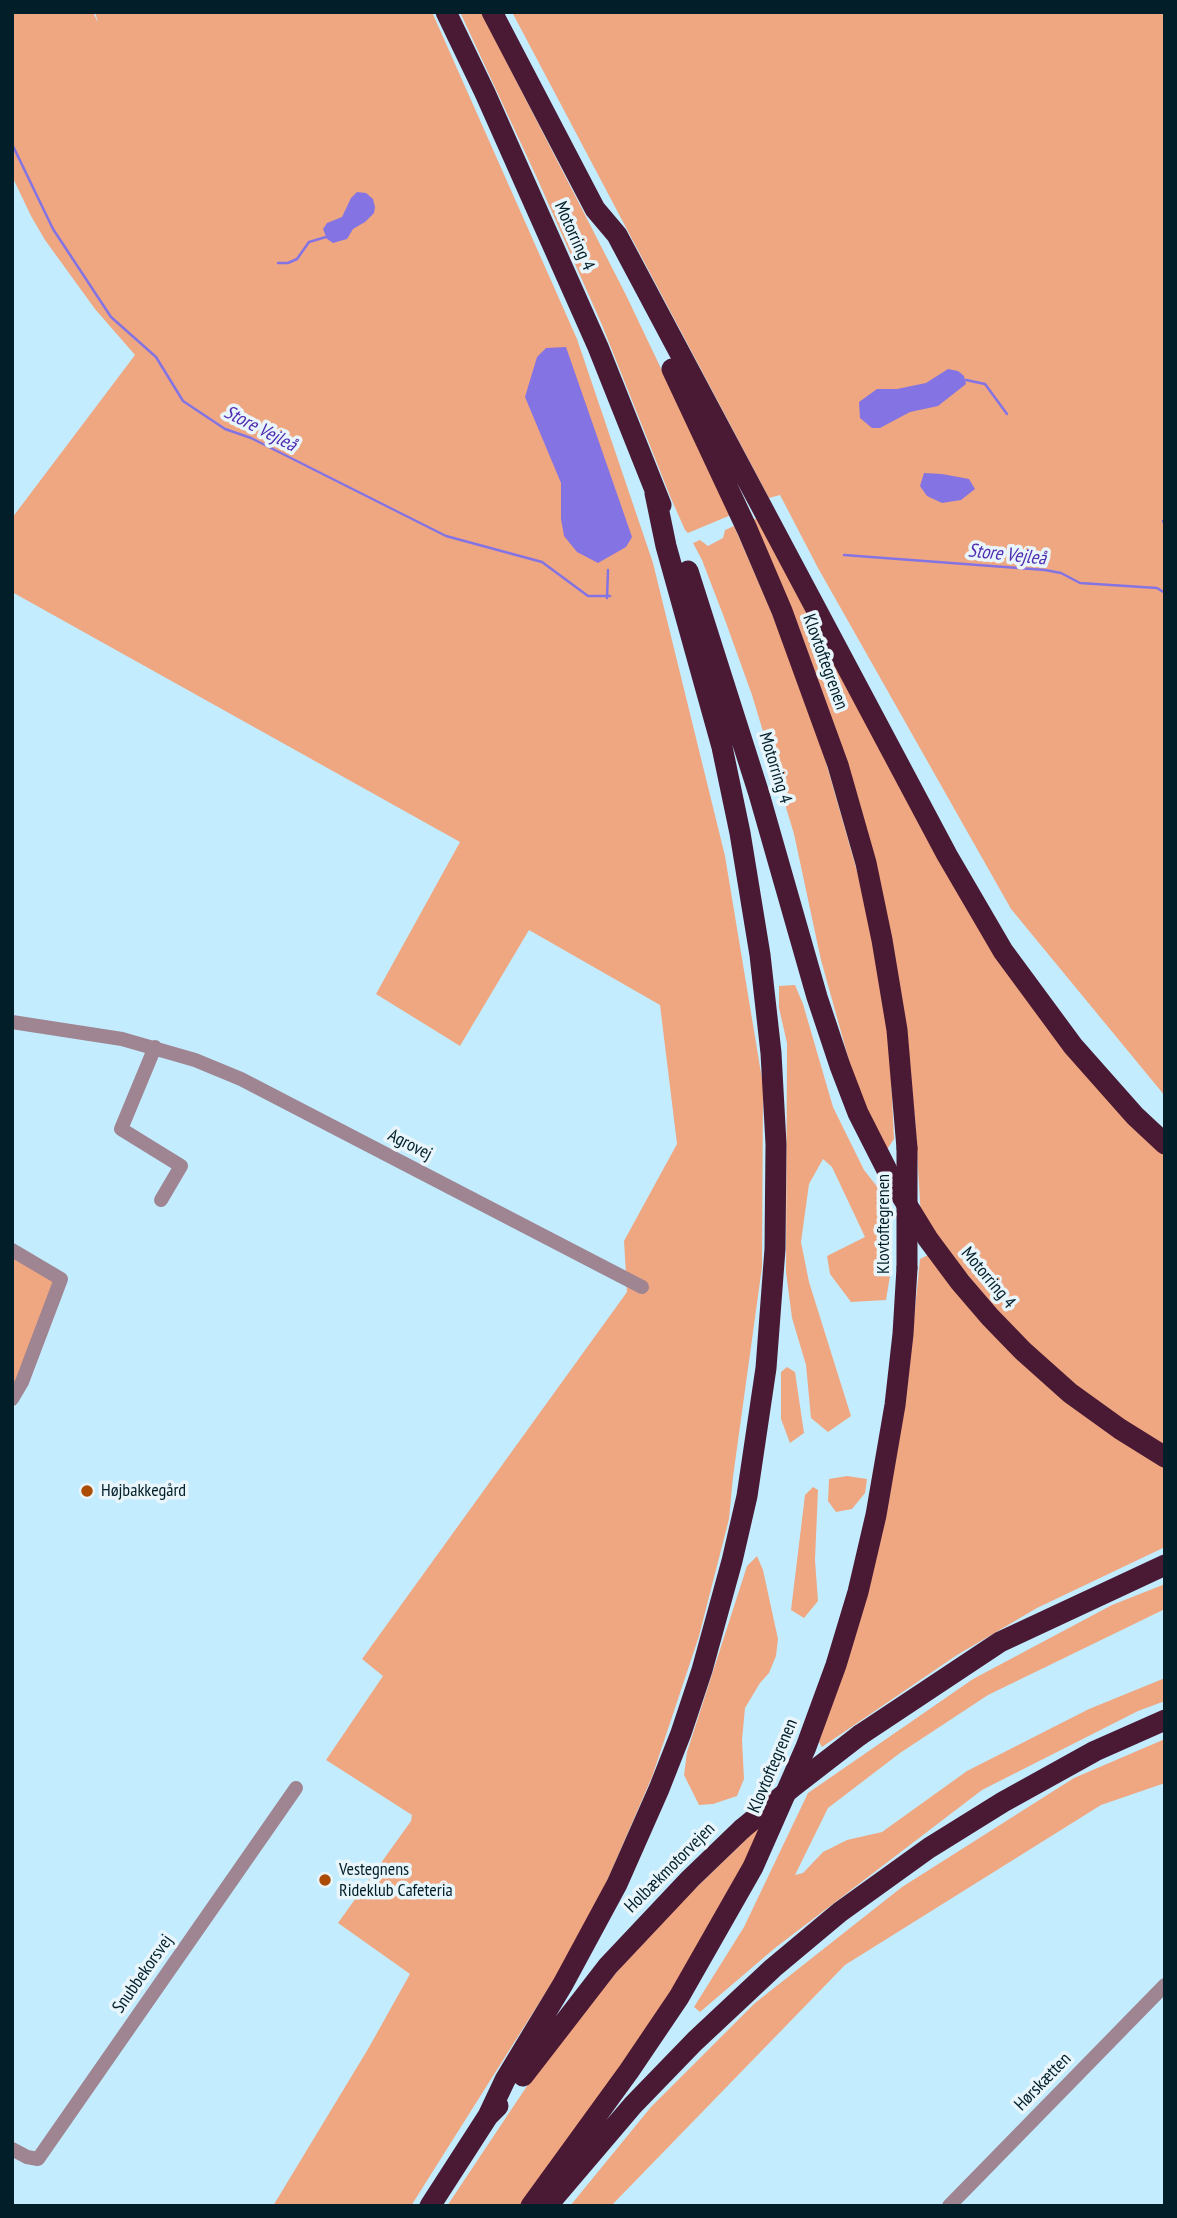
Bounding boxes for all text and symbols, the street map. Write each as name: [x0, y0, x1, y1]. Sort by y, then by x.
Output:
street label: Motorring 4: [549, 198, 599, 274]
water label: Store Vejleå: [220, 401, 300, 457]
water label: Store Vejleå: [967, 540, 1047, 570]
street label: Klovtoftegrenen: [798, 611, 852, 713]
street label: Motorring 4: [754, 730, 796, 806]
street label: Agrovej: [384, 1125, 436, 1165]
street label: Klovtoftegrenen: [873, 1174, 895, 1274]
street label: Motorring 4: [956, 1243, 1020, 1313]
place label: Højbakkegård: [101, 1480, 186, 1502]
marker: Højbakkegård: [79, 1483, 95, 1499]
street label: Klovtoftegrenen: [744, 1716, 802, 1816]
street label: Holbækmotorvejen: [620, 1818, 720, 1918]
place label: Vestegnens Rideklub Cafeteria: [339, 1859, 453, 1902]
marker: Vestegnens Rideklub Cafeteria: [317, 1872, 333, 1888]
street label: Snubbekorsvej: [108, 1931, 178, 2017]
street label: Hørskætten: [1010, 2049, 1076, 2115]

